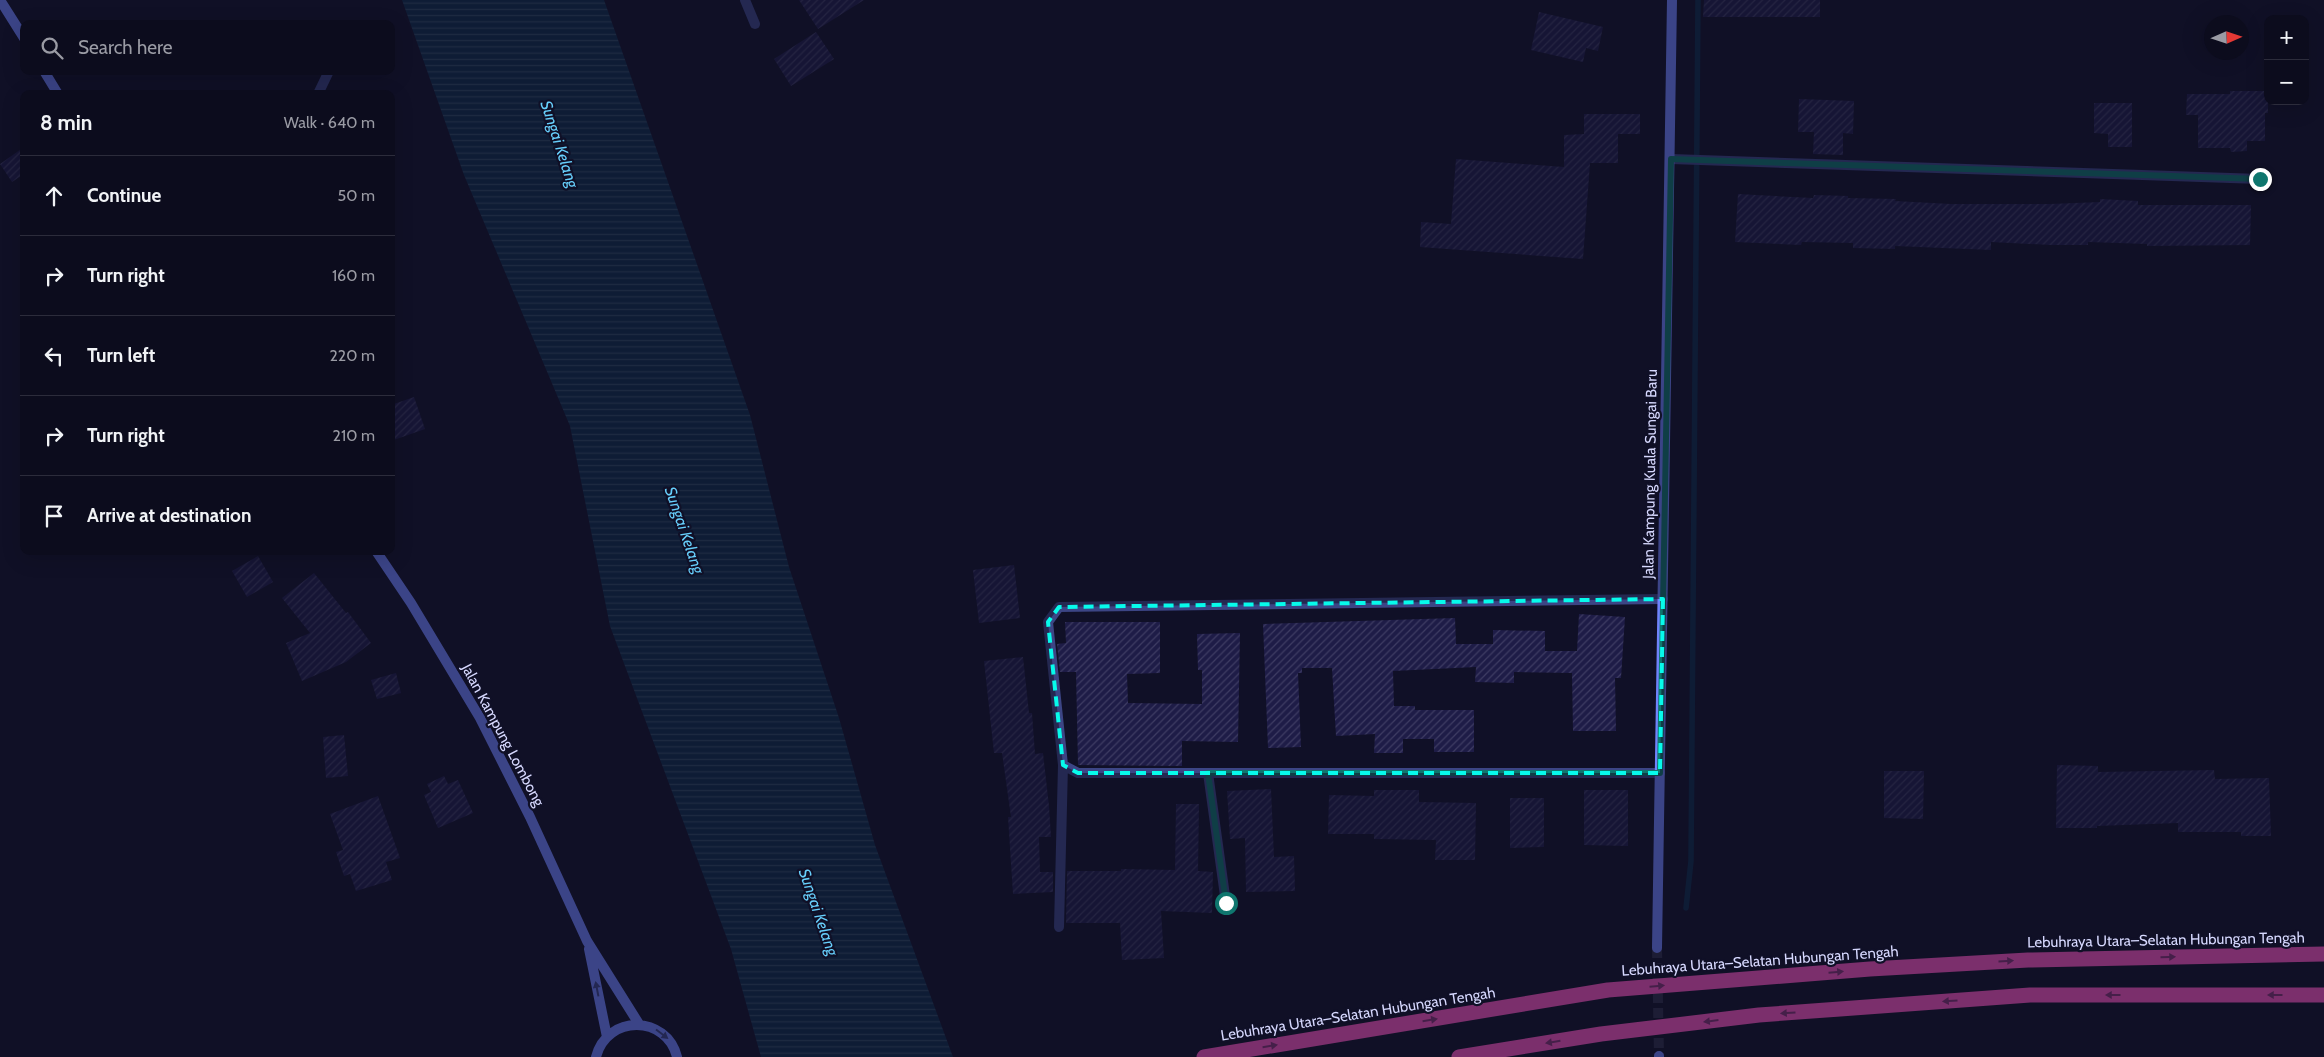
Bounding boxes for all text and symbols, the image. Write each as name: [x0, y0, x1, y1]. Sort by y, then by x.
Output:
north arrow: [2204, 15, 2249, 60]
map controls: [2264, 15, 2309, 105]
button: +: [2264, 15, 2309, 60]
search box: [20, 20, 395, 75]
icon: search: [38, 34, 66, 62]
text: Search here: [78, 36, 172, 59]
button: −: [2264, 60, 2309, 105]
water label: Sungai Kelang: [536, 98, 583, 191]
text: 8 min: [40, 110, 92, 135]
text: Walk · 640 m: [284, 113, 375, 132]
route end: [2249, 168, 2272, 191]
icon: ahead: [40, 182, 68, 210]
text: Continue: [87, 184, 161, 207]
text: 50 m: [338, 186, 375, 205]
icon: right: [40, 262, 68, 290]
text: Turn right: [87, 264, 165, 287]
text: 160 m: [332, 266, 375, 285]
icon: left: [40, 342, 68, 370]
text: Turn left: [87, 344, 155, 367]
text: 220 m: [329, 346, 375, 365]
street label: Jalan Kampung Kuala Sungai Baru: [1639, 369, 1661, 580]
icon: right: [40, 422, 68, 450]
text: Turn right: [87, 424, 165, 447]
text: 210 m: [333, 426, 375, 445]
water label: Sungai Kelang: [661, 484, 709, 577]
icon: arrive: [40, 502, 68, 530]
text: Arrive at destination: [87, 504, 251, 527]
street label: Jalan Kampung Lombong: [457, 660, 548, 810]
water label: Sungai Kelang: [795, 866, 843, 959]
route start: [1215, 892, 1238, 915]
street label: Lebuhraya Utara–Selatan Hubungan Tengah: [2027, 929, 2305, 951]
street label: Lebuhraya Utara–Selatan Hubungan Tengah: [1621, 942, 1899, 980]
one-way arrow: [2160, 953, 2176, 961]
one-way arrow: [1998, 957, 2014, 965]
one-way arrow: [1829, 968, 1845, 976]
one-way arrow: [593, 982, 601, 997]
one-way arrow: [1649, 982, 1665, 990]
street label: Lebuhraya Utara–Selatan Hubungan Tengah: [1219, 983, 1497, 1045]
one-way arrow: [2105, 991, 2121, 999]
one-way arrow: [2267, 991, 2283, 999]
one-way arrow: [1942, 997, 1958, 1005]
one-way arrow: [1780, 1010, 1796, 1018]
one-way arrow: [1422, 1015, 1438, 1023]
one-way arrow: [1703, 1017, 1719, 1025]
one-way arrow: [655, 1029, 669, 1039]
one-way arrow: [1545, 1038, 1561, 1046]
one-way arrow: [1262, 1042, 1278, 1050]

